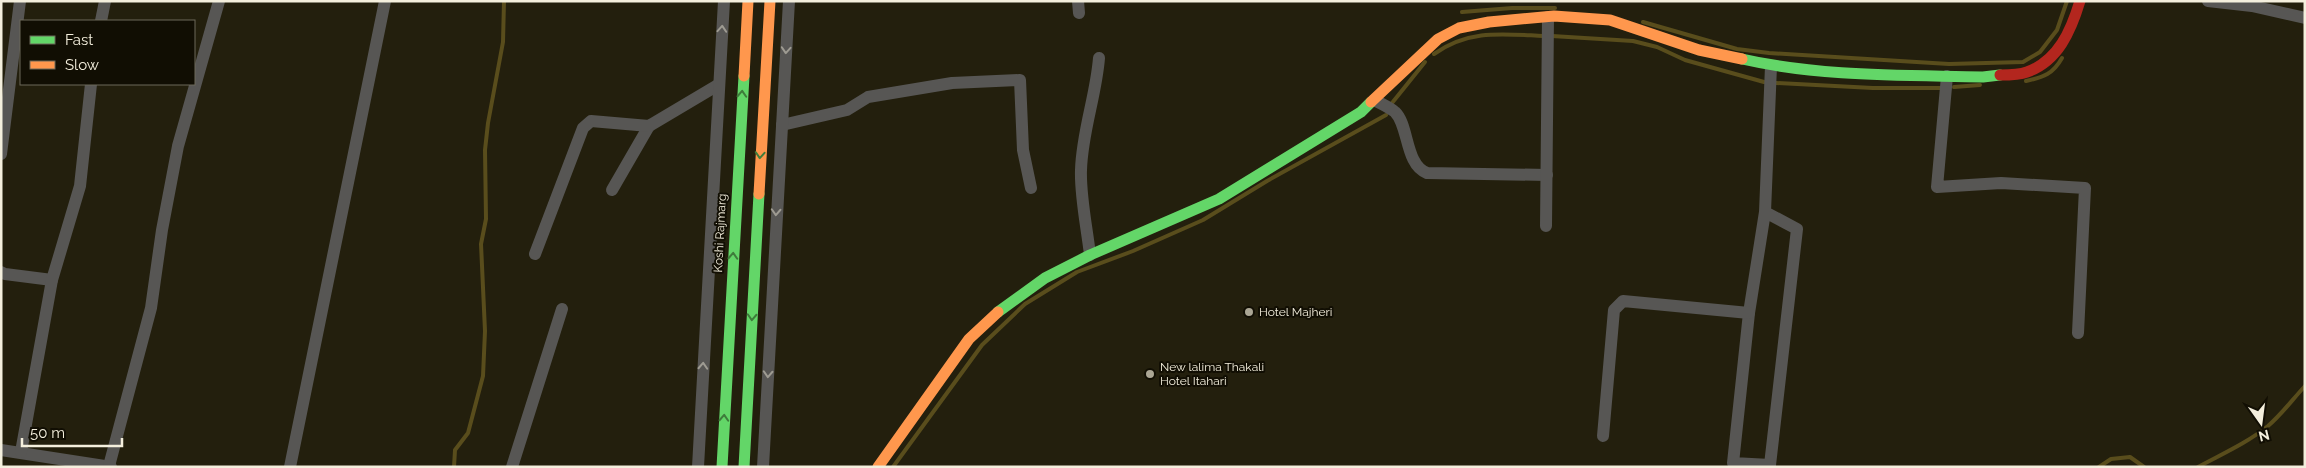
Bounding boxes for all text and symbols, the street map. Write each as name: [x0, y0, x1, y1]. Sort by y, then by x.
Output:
legend: [20, 20, 195, 85]
one-way arrow: [716, 24, 727, 32]
text: Fast: [65, 31, 93, 49]
one-way arrow: [780, 46, 791, 54]
text: Slow: [65, 56, 99, 74]
one-way arrow: [736, 89, 747, 97]
one-way arrow: [755, 151, 766, 159]
street label: Koshi Rajmarg: [711, 193, 729, 273]
one-way arrow: [771, 208, 782, 216]
one-way arrow: [727, 252, 738, 260]
place label: Hotel Majheri: [1259, 305, 1332, 319]
marker: Hotel Majheri: [1243, 306, 1255, 318]
one-way arrow: [746, 313, 757, 321]
place label: New lalima Thakali Hotel Itahari: [1160, 360, 1264, 388]
one-way arrow: [698, 361, 709, 369]
marker: New lalima Thakali Hotel Itahari: [1144, 368, 1156, 380]
one-way arrow: [763, 371, 773, 379]
north arrow: [2236, 398, 2286, 448]
one-way arrow: [719, 414, 730, 422]
scale bar: [22, 416, 122, 448]
text: 50 m: [30, 424, 65, 442]
text: N: [2257, 427, 2271, 445]

